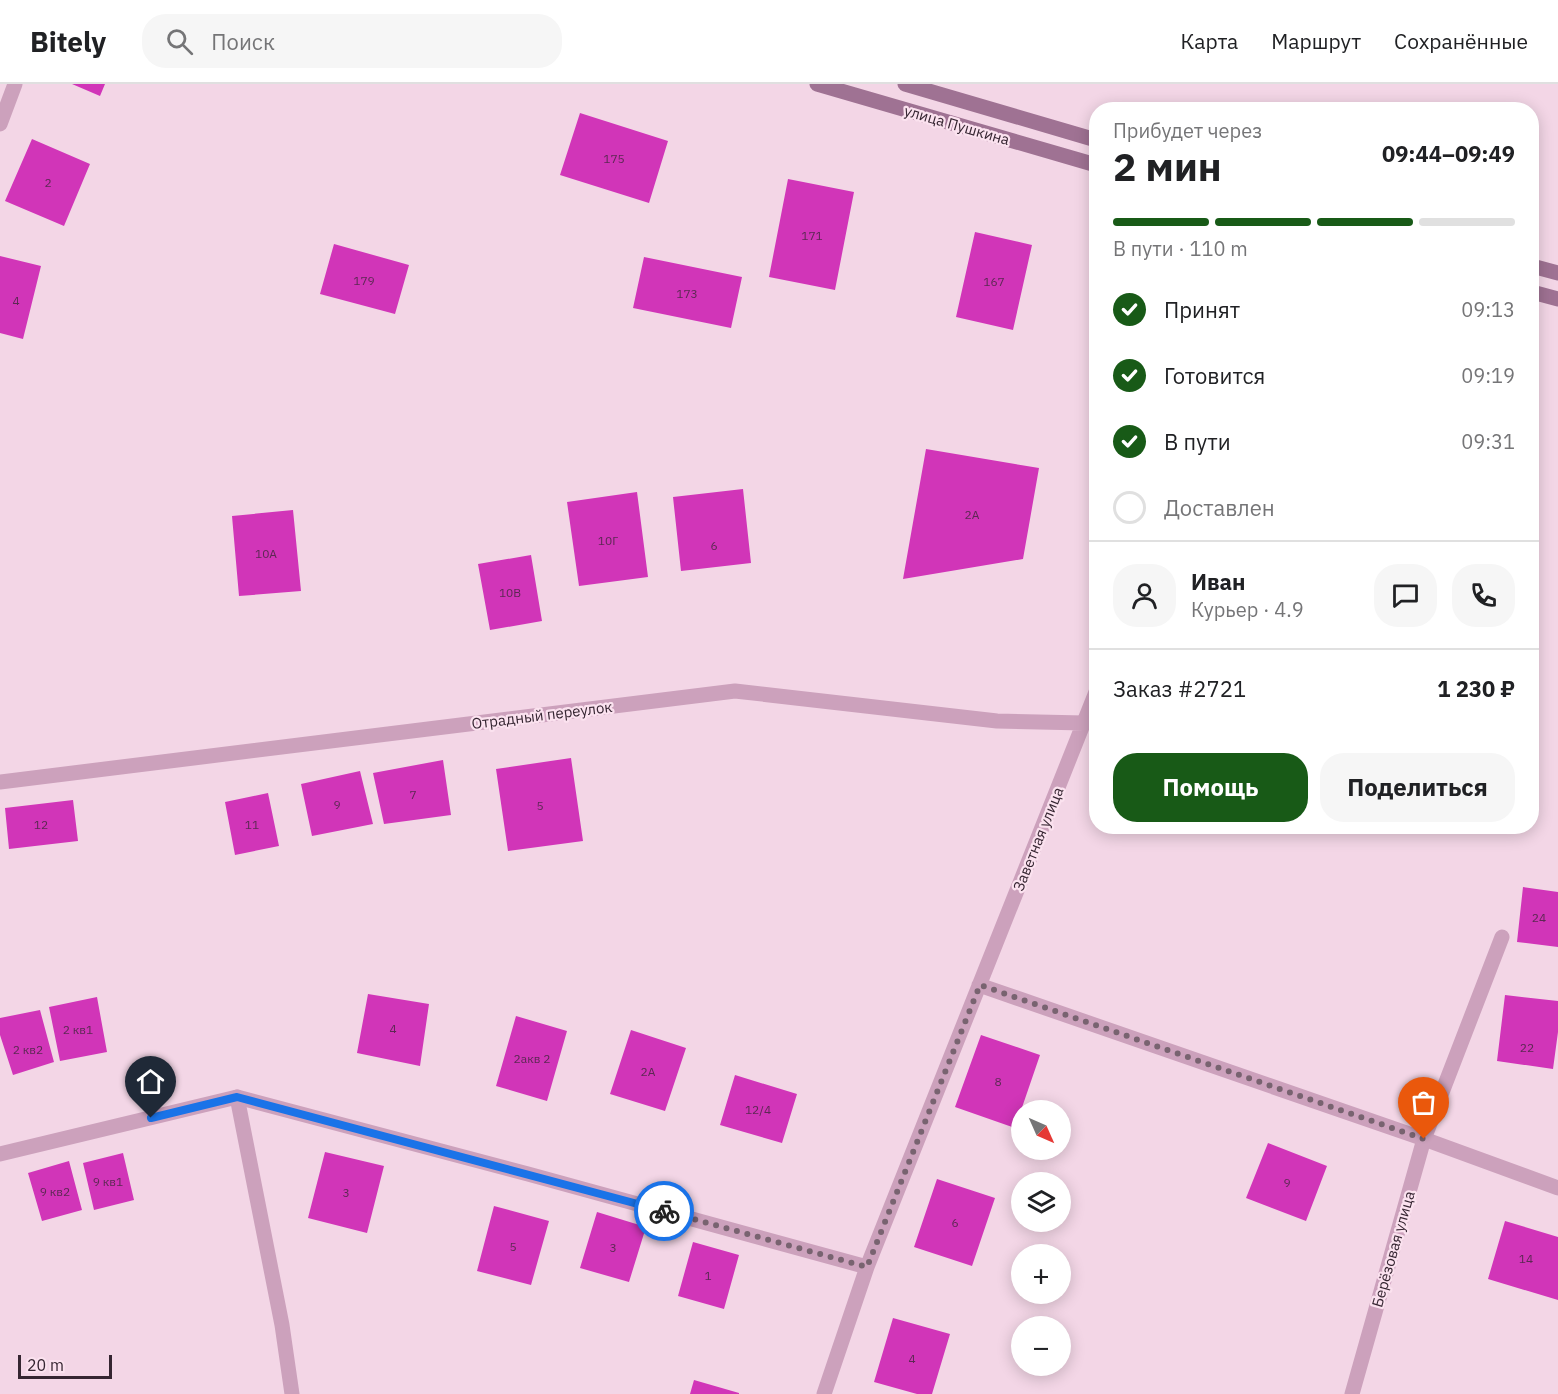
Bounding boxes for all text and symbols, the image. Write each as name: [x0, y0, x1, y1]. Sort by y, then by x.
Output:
search box: [142, 14, 562, 68]
text: Bitely: [30, 23, 106, 60]
icon: search: [163, 25, 196, 58]
text: Поиск: [211, 27, 275, 56]
text: Карта: [1180, 27, 1238, 55]
text: Маршрут: [1271, 27, 1361, 55]
text: Сохранённые: [1394, 27, 1528, 55]
street label: улица Пушкина: [902, 101, 1012, 149]
text: Прибудет через: [1113, 117, 1262, 144]
text: 09:44–09:49: [1382, 139, 1515, 168]
text: 2 мин: [1113, 141, 1222, 192]
house number: 175: [603, 151, 625, 166]
house number: 2: [44, 175, 52, 190]
house number: 171: [801, 228, 823, 243]
text: В пути · 110 m: [1113, 235, 1248, 262]
house number: 179: [353, 273, 375, 288]
house number: 167: [983, 274, 1005, 289]
house number: 173: [676, 286, 698, 301]
house number: 4: [12, 293, 20, 308]
icon: check: [1113, 293, 1146, 326]
text: Принят: [1164, 295, 1240, 324]
text: 09:13: [1461, 296, 1515, 323]
icon: check: [1113, 359, 1146, 392]
text: Готовится: [1164, 361, 1265, 390]
text: 09:19: [1461, 362, 1515, 389]
icon: check: [1113, 425, 1146, 458]
text: В пути: [1164, 427, 1231, 456]
text: 09:31: [1461, 428, 1515, 455]
text: Доставлен: [1164, 493, 1275, 522]
house number: 2А: [965, 507, 980, 522]
house number: 10Г: [598, 533, 618, 548]
house number: 6: [710, 538, 718, 553]
house number: 10А: [255, 546, 277, 561]
button: person: [1113, 564, 1176, 627]
button: chat: [1374, 564, 1437, 627]
button: phone: [1452, 564, 1515, 627]
text: Иван: [1191, 567, 1246, 596]
house number: 10В: [499, 585, 521, 600]
text: Курьер · 4.9: [1191, 596, 1304, 623]
text: Заказ #2721: [1113, 674, 1246, 703]
text: 1 230 ₽: [1437, 674, 1515, 703]
street label: Отрадный переулок: [470, 697, 614, 733]
button: Помощь: [1113, 753, 1308, 822]
button: Поделиться: [1320, 753, 1515, 822]
street label: Заветная улица: [1009, 784, 1067, 894]
house number: 7: [409, 787, 417, 802]
house number: 9: [333, 797, 341, 812]
house number: 5: [536, 798, 544, 813]
house number: 12: [34, 817, 48, 832]
house number: 11: [245, 817, 259, 832]
house number: 24: [1532, 910, 1546, 925]
house number: 4: [389, 1021, 397, 1036]
house number: 2 кв1: [63, 1022, 93, 1037]
house number: 22: [1520, 1040, 1534, 1055]
house number: 2 кв2: [13, 1042, 43, 1057]
house number: 2акв 2: [514, 1051, 550, 1066]
pin: [125, 1056, 176, 1118]
house number: 2А: [641, 1064, 656, 1079]
icon: home: [134, 1065, 167, 1098]
house number: 8: [994, 1074, 1002, 1089]
pin: [1398, 1077, 1449, 1139]
icon: bag: [1407, 1086, 1440, 1119]
north arrow: [1011, 1100, 1071, 1160]
map controls: [1011, 1100, 1071, 1376]
house number: 12/4: [745, 1102, 771, 1117]
button: layers: [1011, 1172, 1071, 1232]
house number: 9 кв1: [93, 1174, 123, 1189]
house number: 9: [1283, 1175, 1291, 1190]
courier: [634, 1181, 694, 1241]
house number: 9 кв2: [40, 1184, 70, 1199]
house number: 3: [342, 1185, 350, 1200]
street label: Берёзовая улица: [1367, 1189, 1419, 1309]
icon: bike: [648, 1195, 681, 1228]
house number: 6: [951, 1215, 959, 1230]
house number: 5: [509, 1239, 517, 1254]
house number: 3: [609, 1240, 617, 1255]
button: +: [1011, 1244, 1071, 1304]
house number: 14: [1519, 1251, 1533, 1266]
house number: 1: [704, 1268, 712, 1283]
button: −: [1011, 1316, 1071, 1376]
house number: 4: [908, 1351, 916, 1366]
scale bar: [18, 1352, 112, 1380]
text: 20 m: [27, 1355, 64, 1375]

